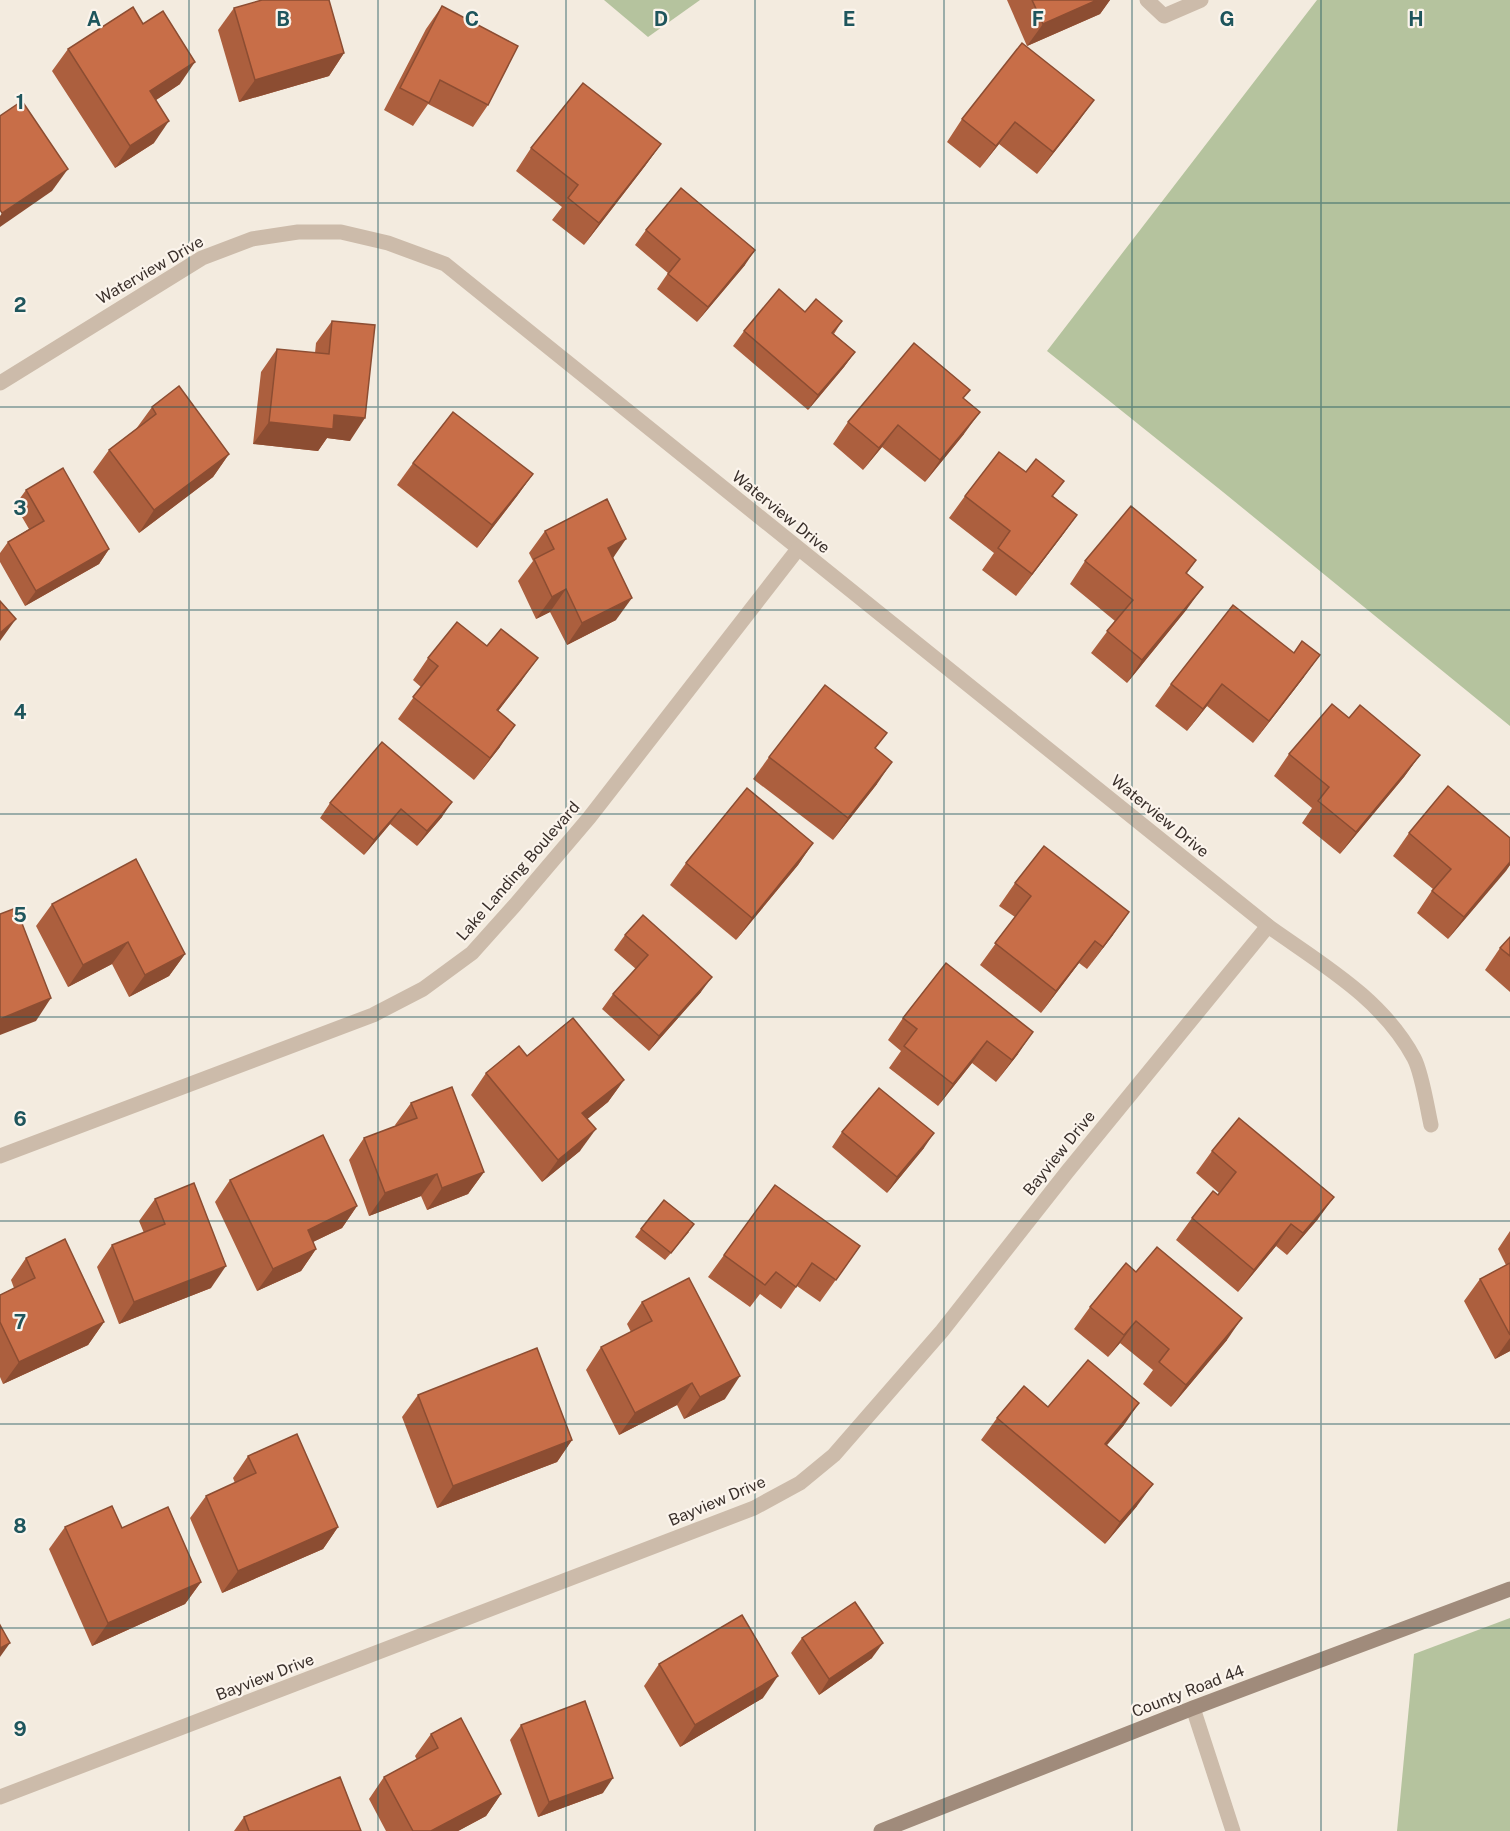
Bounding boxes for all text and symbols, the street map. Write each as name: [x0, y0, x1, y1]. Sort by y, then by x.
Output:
text: A: [87, 7, 101, 31]
text: B: [276, 7, 290, 31]
text: C: [465, 7, 479, 31]
text: D: [654, 7, 668, 31]
text: E: [843, 7, 855, 31]
text: F: [1032, 7, 1044, 31]
text: G: [1219, 7, 1235, 31]
text: H: [1408, 7, 1424, 31]
text: 1: [16, 90, 24, 114]
street label: Waterview Drive: [93, 232, 207, 308]
text: 2: [14, 293, 26, 317]
street label: Waterview Drive: [728, 467, 834, 557]
text: 3: [13, 496, 27, 520]
text: 4: [13, 700, 27, 724]
street label: Waterview Drive: [1107, 771, 1213, 861]
street label: Lake Landing Boulevard: [452, 798, 584, 944]
text: 5: [13, 903, 27, 927]
text: 6: [13, 1107, 27, 1131]
street label: Bayview Drive: [1019, 1107, 1099, 1199]
text: 7: [14, 1310, 26, 1334]
street label: Bayview Drive: [666, 1472, 768, 1530]
text: 8: [13, 1514, 27, 1538]
street label: Bayview Drive: [213, 1650, 317, 1704]
street label: County Road 44: [1129, 1661, 1247, 1721]
text: 9: [13, 1717, 27, 1741]

